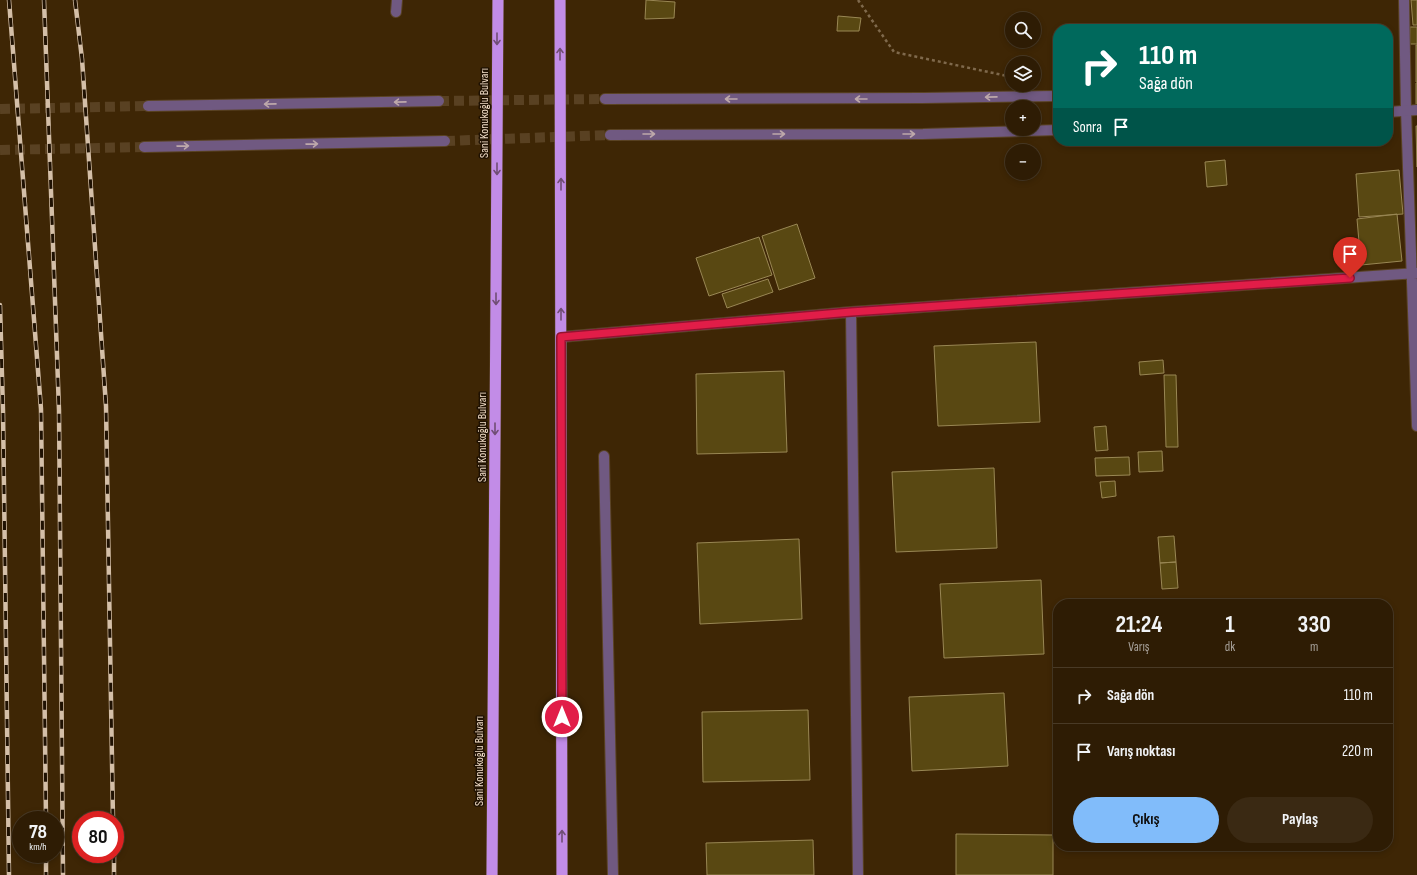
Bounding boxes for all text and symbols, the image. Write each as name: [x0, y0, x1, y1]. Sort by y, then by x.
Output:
map controls: [1005, 12, 1041, 180]
button: search: [1005, 12, 1041, 48]
one-way arrow: [494, 32, 501, 45]
text: 110 m: [1139, 39, 1197, 72]
icon: right: [1073, 40, 1125, 92]
one-way arrow: [556, 48, 564, 61]
button: layers: [1005, 56, 1041, 92]
street label: Sani Konukoğlu Bulvarı: [477, 68, 492, 158]
text: Sağa dön: [1139, 73, 1193, 94]
one-way arrow: [985, 93, 998, 101]
one-way arrow: [725, 95, 738, 103]
one-way arrow: [855, 95, 868, 102]
one-way arrow: [394, 98, 407, 106]
one-way arrow: [264, 100, 277, 108]
button: +: [1005, 100, 1041, 136]
icon: arrive: [1110, 116, 1132, 138]
text: Sonra: [1073, 118, 1102, 137]
one-way arrow: [642, 130, 655, 138]
one-way arrow: [772, 130, 785, 138]
one-way arrow: [902, 130, 915, 138]
one-way arrow: [305, 140, 318, 148]
one-way arrow: [176, 142, 189, 150]
button: −: [1005, 144, 1041, 180]
one-way arrow: [493, 162, 501, 175]
one-way arrow: [557, 178, 565, 191]
pin: [1333, 237, 1367, 278]
icon: arrive: [1339, 243, 1361, 265]
one-way arrow: [492, 292, 500, 305]
one-way arrow: [557, 308, 565, 321]
street label: Sani Konukoğlu Bulvarı: [475, 392, 490, 482]
one-way arrow: [491, 422, 499, 435]
text: 21:24: [1115, 610, 1162, 639]
text: 1: [1225, 610, 1235, 639]
text: 330: [1298, 610, 1331, 639]
text: Varış: [1128, 639, 1150, 655]
text: dk: [1225, 639, 1235, 655]
text: m: [1310, 639, 1318, 655]
icon: right: [1073, 685, 1095, 707]
text: Sağa dön: [1107, 686, 1154, 705]
text: 110 m: [1344, 686, 1373, 705]
position arrow: [541, 696, 583, 738]
street label: Sani Konukoğlu Bulvarı: [472, 716, 487, 806]
icon: arrive: [1073, 741, 1095, 763]
text: Varış noktası: [1107, 742, 1175, 761]
text: 220 m: [1342, 742, 1373, 761]
button: Çıkış: [1073, 797, 1219, 843]
button: Paylaş: [1227, 797, 1373, 843]
speed limit sign: 80: [72, 811, 124, 863]
text: 78: [29, 820, 47, 844]
one-way arrow: [558, 830, 566, 843]
text: km/h: [29, 841, 47, 853]

